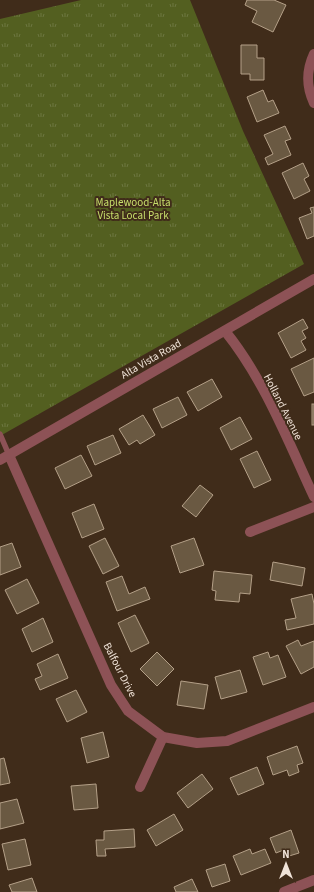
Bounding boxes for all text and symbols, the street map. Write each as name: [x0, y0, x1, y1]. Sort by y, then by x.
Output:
park label: Maplewood-Alta Vista Local Park: [95, 195, 171, 223]
street label: Alta Vista Road: [118, 336, 184, 382]
street label: Holland Avenue: [260, 371, 306, 443]
street label: Balfour Drive: [100, 640, 140, 700]
north arrow: [266, 844, 306, 884]
text: N: [282, 847, 290, 862]

